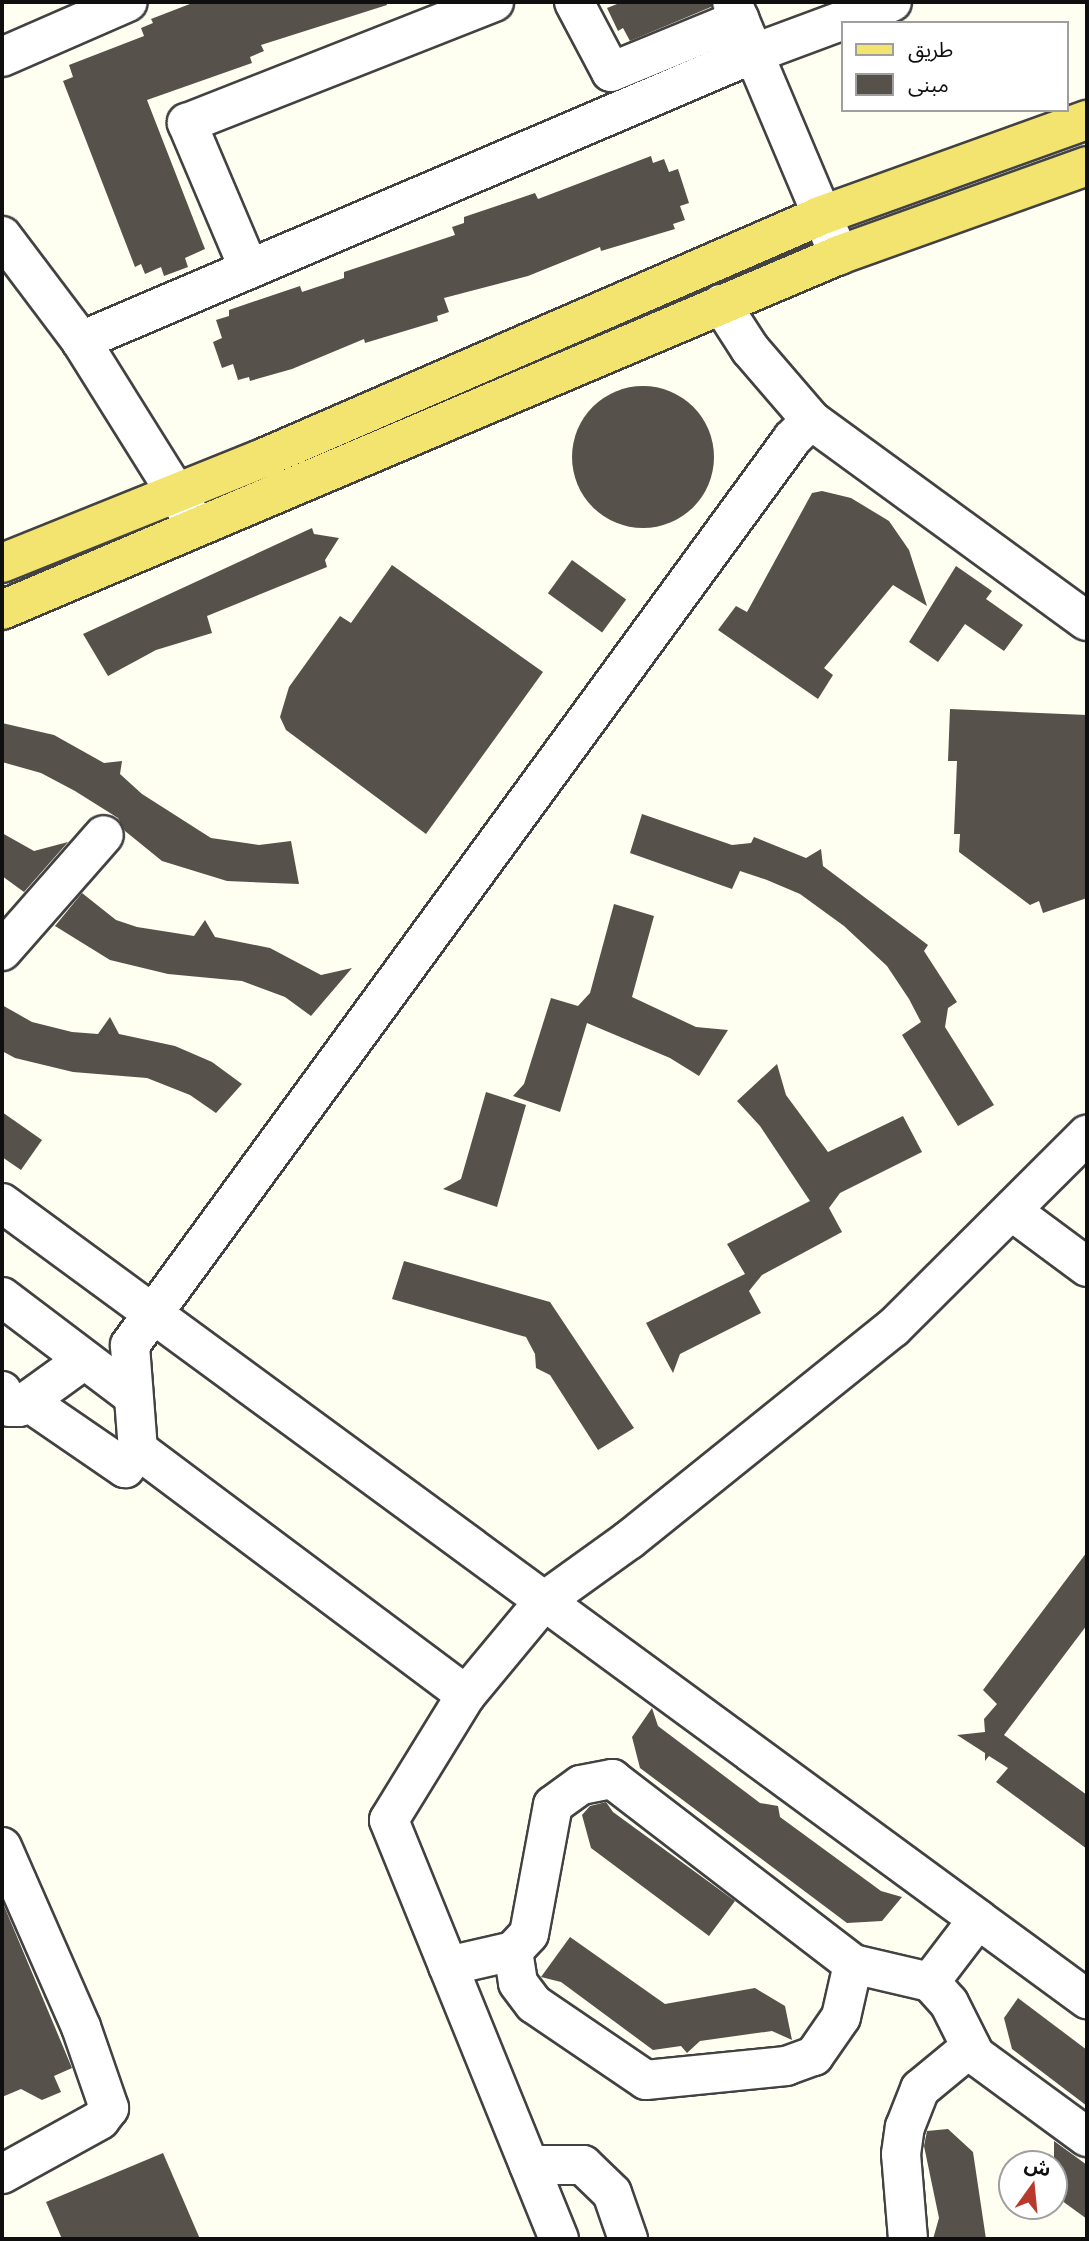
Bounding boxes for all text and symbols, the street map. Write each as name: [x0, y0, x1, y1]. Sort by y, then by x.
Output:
legend: [841, 21, 1068, 112]
text: طريق: [908, 35, 953, 63]
text: مبنى: [908, 70, 949, 98]
north arrow: [998, 2150, 1068, 2220]
text: ش: [1022, 2151, 1054, 2182]

